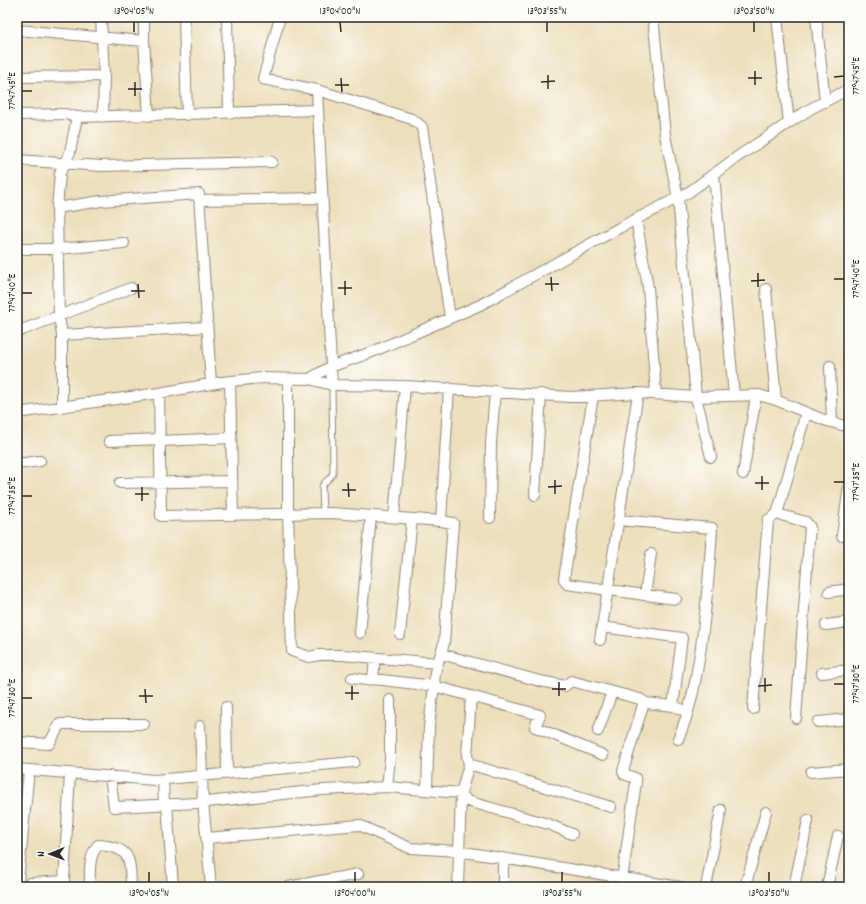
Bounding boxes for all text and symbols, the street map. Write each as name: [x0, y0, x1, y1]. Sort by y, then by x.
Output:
text: 13°04'05"N: [114, 5, 154, 19]
text: 13°04'00"N: [320, 5, 360, 19]
text: 13°03'55"N: [527, 5, 567, 19]
text: 13°03'50"N: [734, 5, 774, 19]
text: 77°47'45"E: [850, 57, 864, 95]
text: 77°47'45"E: [6, 72, 20, 110]
text: 77°47'40"E: [850, 259, 864, 298]
text: 77°47'40"E: [6, 273, 20, 312]
text: 77°47'35"E: [850, 463, 864, 501]
text: 77°47'35"E: [6, 477, 20, 515]
text: 77°47'30"E: [850, 664, 864, 703]
text: 77°47'30"E: [6, 678, 20, 717]
north arrow: [30, 834, 70, 874]
text: N: [34, 851, 50, 857]
text: 13°04'05"N: [129, 887, 169, 901]
text: 13°04'00"N: [335, 887, 375, 901]
text: 13°03'55"N: [542, 887, 582, 901]
text: 13°03'50"N: [749, 887, 789, 901]

